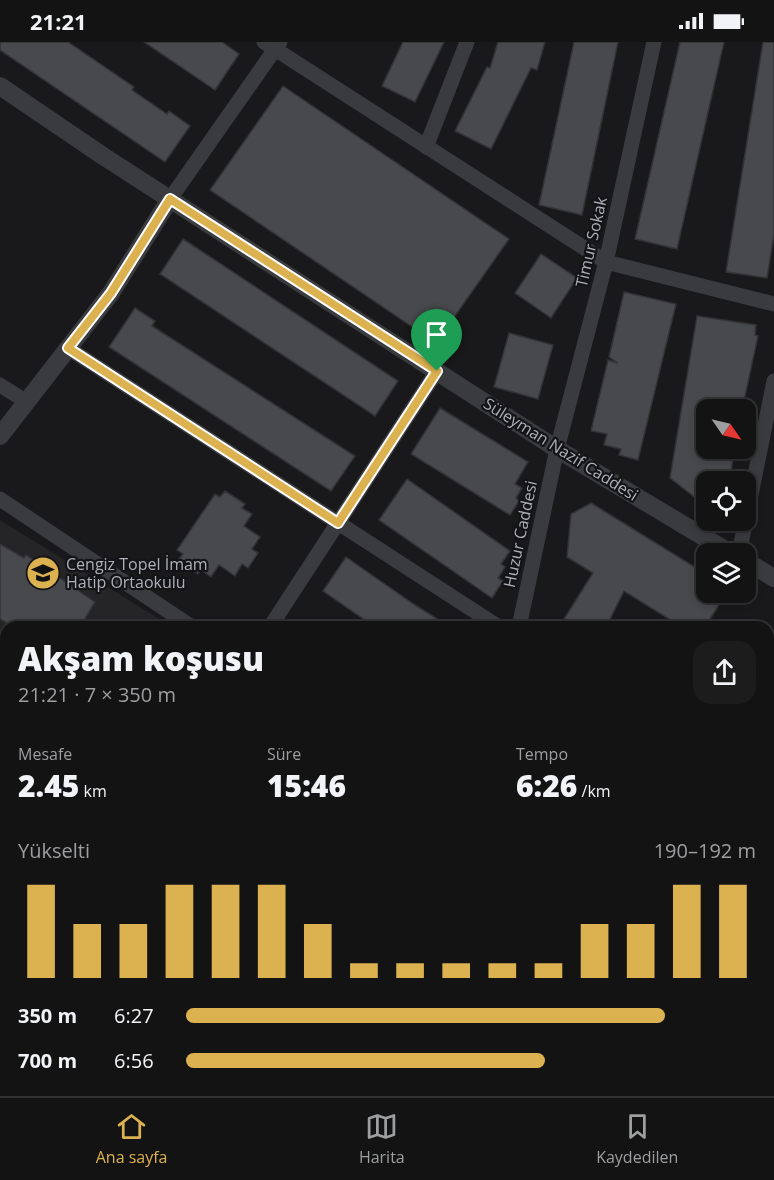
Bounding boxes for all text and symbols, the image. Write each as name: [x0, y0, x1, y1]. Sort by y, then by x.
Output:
text: 21:21: [30, 6, 87, 36]
street label: Timur Sokak: [570, 194, 612, 289]
pin: [411, 309, 462, 371]
icon: arrive: [420, 318, 453, 351]
street label: Süleyman Nazif Caddesi: [479, 392, 643, 506]
north arrow: [696, 399, 756, 459]
map controls: [696, 399, 756, 603]
button: locate: [696, 471, 756, 531]
street label: Huzur Caddesi: [498, 478, 542, 590]
button: layers: [696, 543, 756, 603]
place label: Cengiz Topel İmam Hatip Ortaokulu: [66, 553, 208, 593]
school or university icon: Cengiz Topel İmam Hatip Ortaokulu: [25, 555, 61, 591]
text: Akşam koşusu: [18, 636, 264, 681]
button: share: [693, 641, 756, 704]
text: 21:21 · 7 × 350 m: [18, 681, 176, 708]
text: Mesafe: [18, 743, 72, 765]
text: Süre: [267, 743, 301, 765]
text: Tempo: [516, 743, 568, 765]
text: 2.45: [18, 765, 79, 806]
text: 15:46: [267, 765, 346, 806]
text: 6:26: [516, 765, 577, 806]
text: km: [79, 780, 107, 802]
text: /km: [577, 780, 611, 802]
text: Yükselti: [18, 837, 90, 864]
text: 190–192 m: [654, 837, 756, 864]
text: 350 m: [18, 1002, 77, 1029]
text: 6:27: [114, 1002, 154, 1029]
text: 700 m: [18, 1047, 77, 1074]
text: 6:56: [114, 1047, 154, 1074]
tab: Ana sayfa: [96, 1110, 167, 1168]
tab: Harita: [359, 1110, 405, 1168]
tab: Kaydedilen: [596, 1110, 678, 1168]

